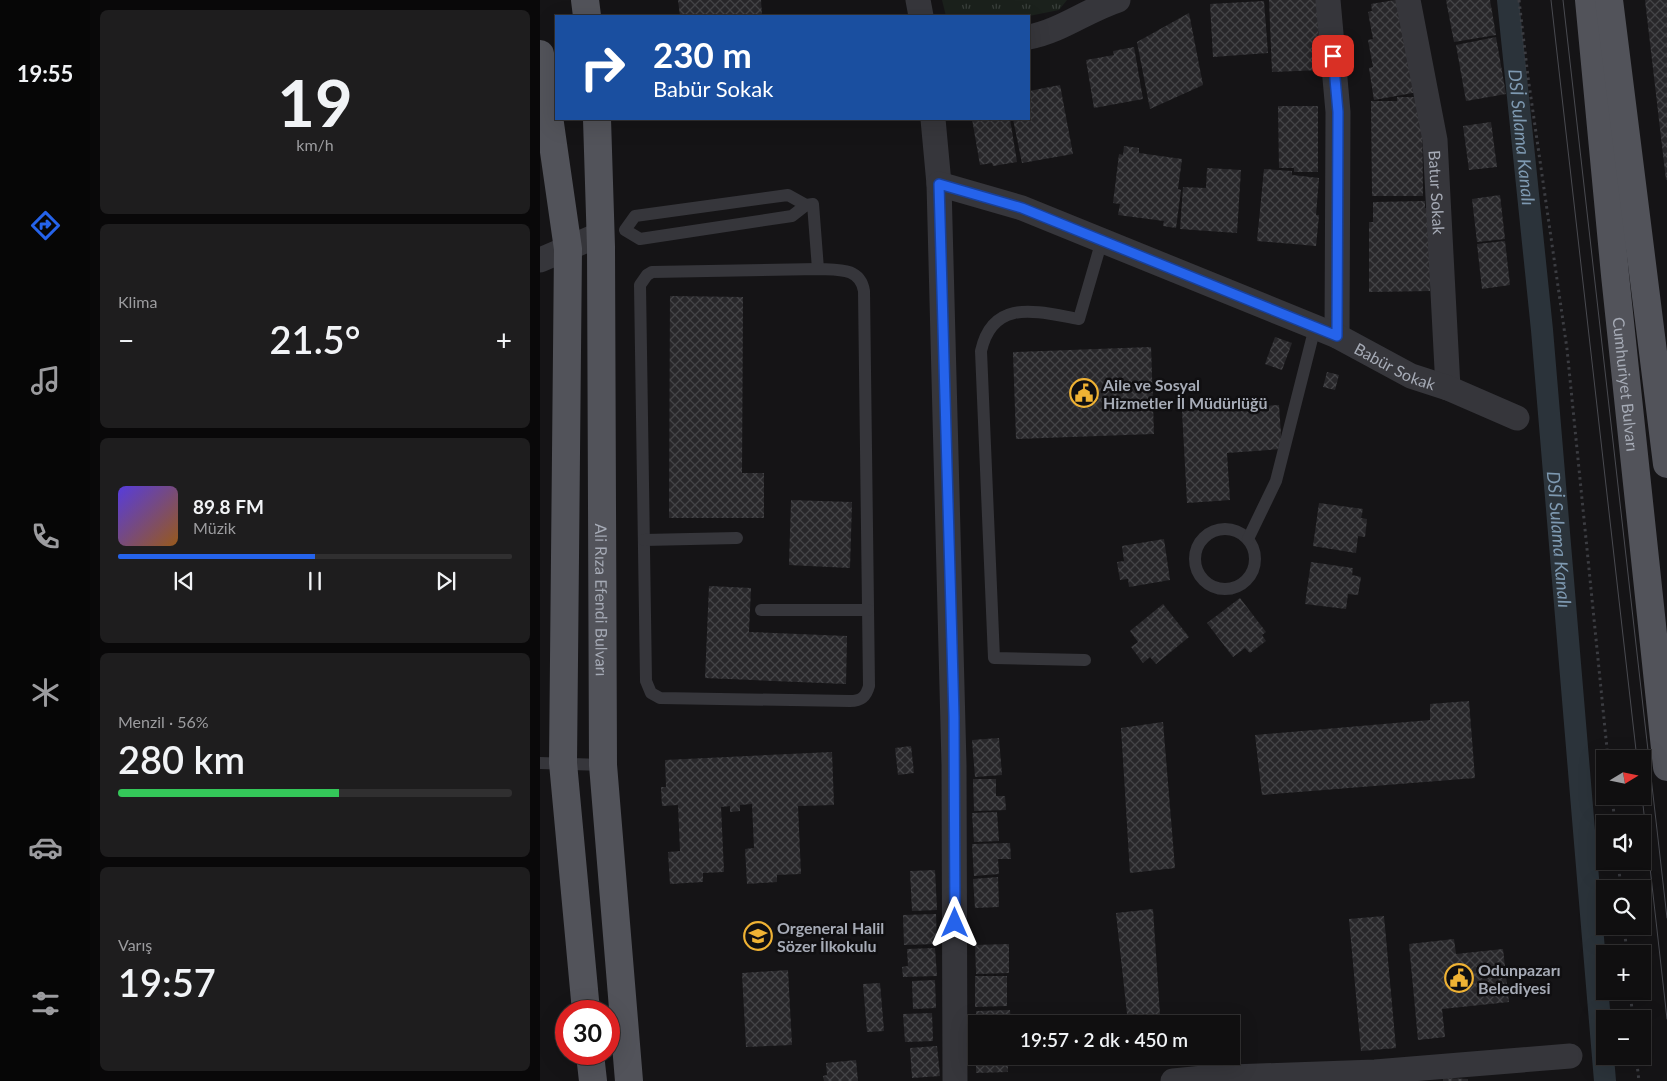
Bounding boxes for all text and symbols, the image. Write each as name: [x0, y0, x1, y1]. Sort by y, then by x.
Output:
text: 230 m: [653, 33, 752, 75]
icon: right: [570, 35, 635, 100]
pin: [1312, 35, 1354, 77]
icon: arrive: [1319, 42, 1347, 70]
text: 19:55: [17, 60, 73, 87]
text: 19: [277, 63, 353, 141]
water label: DSİ Sulama Kanalı: [1504, 68, 1540, 207]
text: Babür Sokak: [653, 75, 773, 102]
text: km/h: [296, 135, 334, 154]
street label: Batur Sokak: [1426, 150, 1449, 236]
icon: directions: [28, 208, 63, 243]
text: Klima: [118, 292, 157, 311]
text: 21.5°: [270, 316, 360, 362]
street label: Cumhuriyet Bulvarı: [1610, 316, 1643, 452]
text: −: [118, 323, 134, 357]
text: +: [496, 323, 512, 357]
street label: Babür Sokak: [1352, 338, 1439, 393]
icon: music: [28, 363, 63, 398]
place label: Aile ve Sosyal Hizmetler İl Müdürlüğü: [1102, 375, 1268, 412]
public building icon: Aile ve Sosyal Hizmetler İl Müdürlüğü: [1069, 378, 1099, 408]
water label: DSİ Sulama Kanalı: [1543, 470, 1576, 609]
text: 89.8 FM: [193, 495, 264, 518]
text: Müzik: [193, 518, 236, 537]
icon: phone: [28, 519, 63, 554]
street label: Ali Rıza Efendi Bulvarı: [593, 523, 612, 676]
icon: previous: [170, 567, 198, 595]
icon: pause: [301, 567, 329, 595]
icon: next: [432, 567, 460, 595]
icon: climate: [28, 675, 63, 710]
text: Menzil · 56%: [118, 712, 209, 731]
text: 280 km: [118, 736, 245, 782]
north arrow: [1596, 750, 1651, 805]
map controls: [1596, 750, 1651, 1065]
button: sound: [1596, 815, 1651, 870]
icon: car: [28, 830, 63, 865]
button: search: [1596, 880, 1651, 935]
position arrow: [928, 896, 980, 948]
place label: Orgeneral Halil Sözer İlkokulu: [777, 918, 884, 955]
school or university icon: Orgeneral Halil Sözer İlkokulu: [743, 921, 773, 951]
text: Varış: [118, 935, 152, 954]
button: +: [1596, 945, 1651, 1000]
text: 19:57: [118, 959, 216, 1005]
place label: Odunpazarı Belediyesi: [1478, 960, 1561, 997]
public building icon: Odunpazarı Belediyesi: [1444, 963, 1474, 993]
icon: filters: [28, 986, 63, 1021]
speed limit sign: 30: [555, 1000, 620, 1065]
button: −: [1596, 1010, 1651, 1065]
text: 19:57 · 2 dk · 450 m: [1020, 1028, 1188, 1051]

